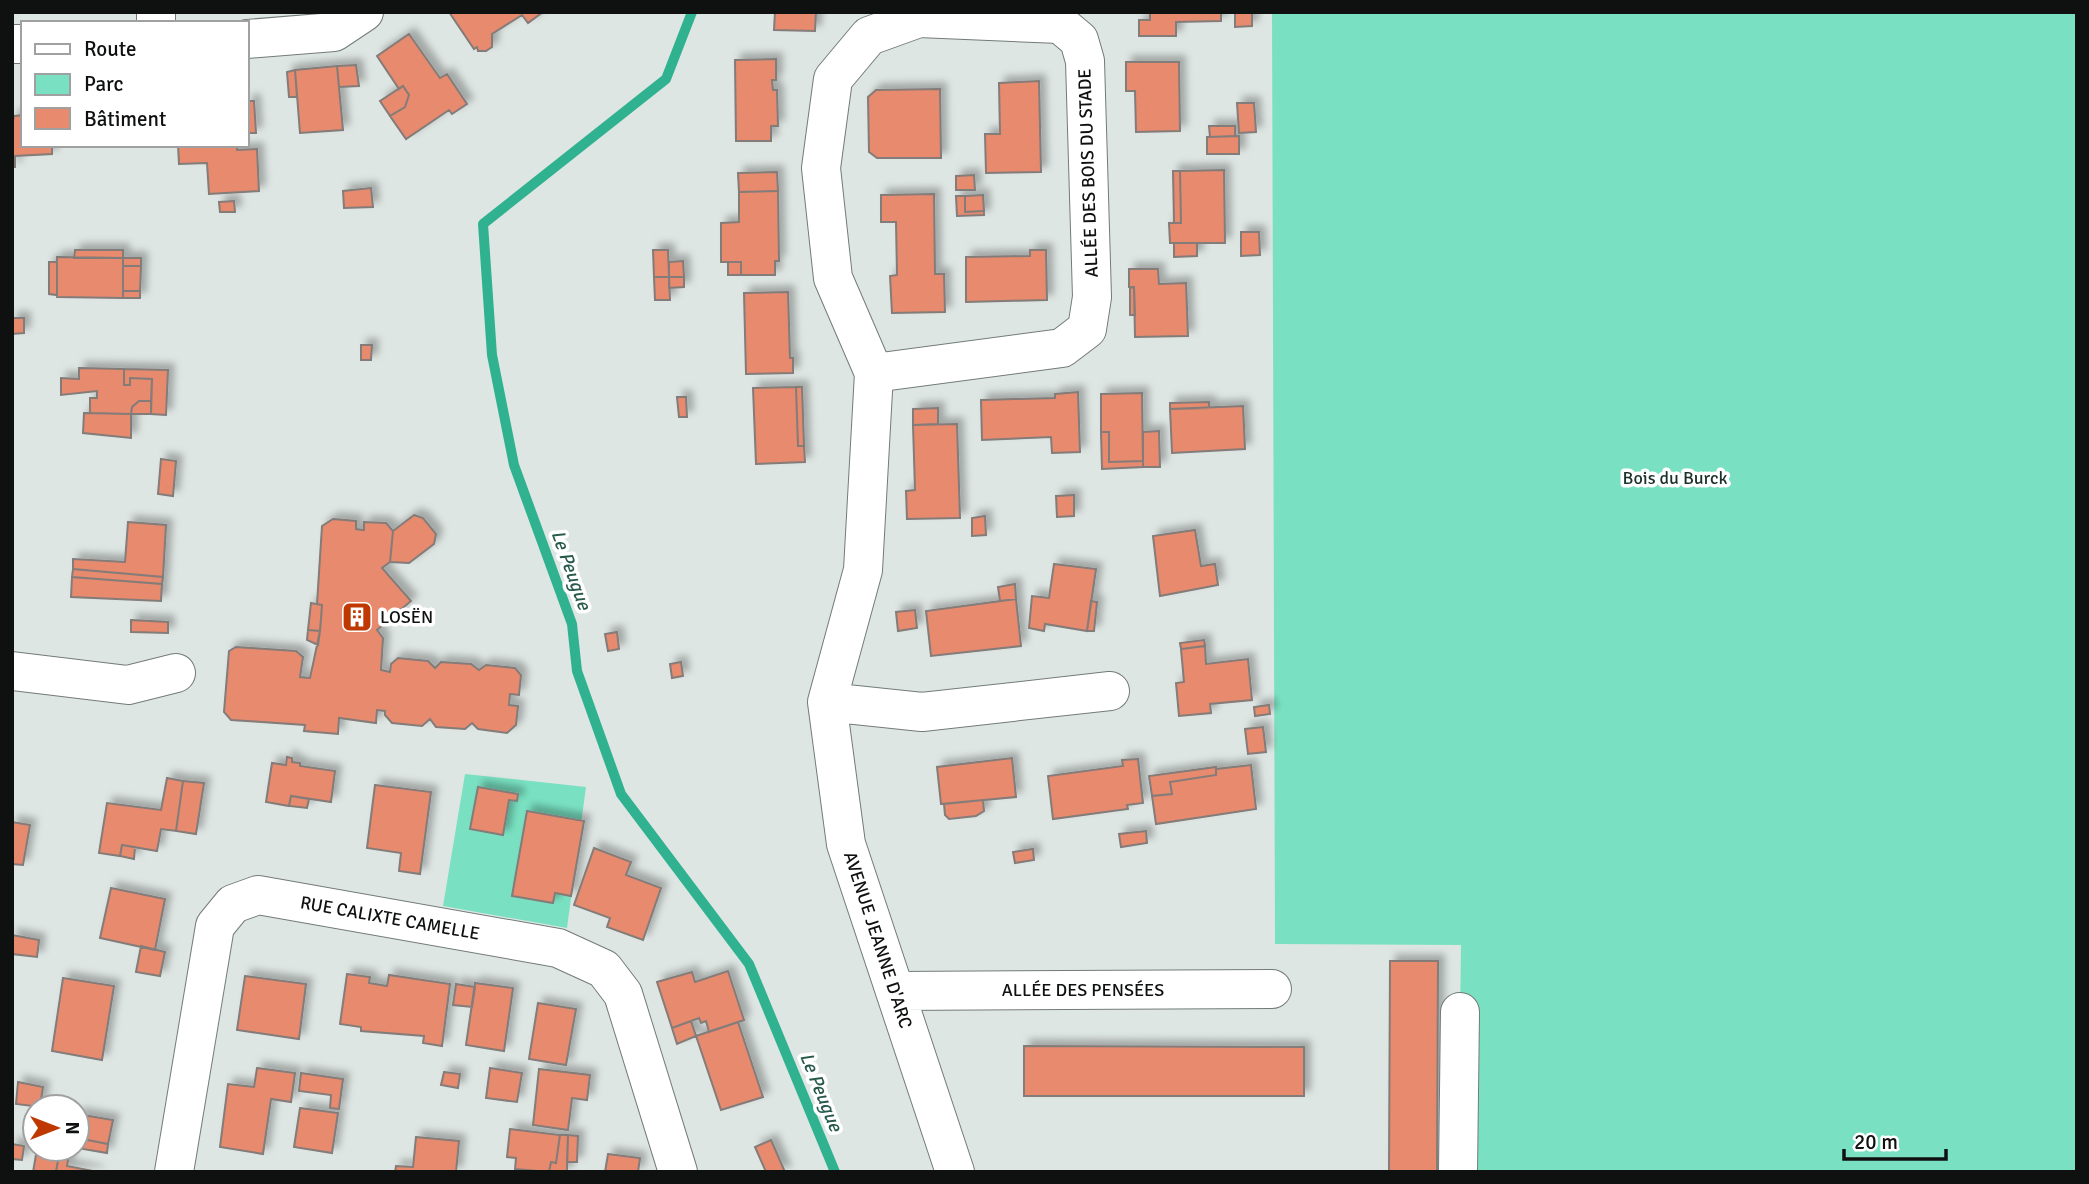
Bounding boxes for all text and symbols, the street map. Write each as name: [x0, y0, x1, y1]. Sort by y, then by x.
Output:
legend: [21, 21, 248, 147]
text: Route: [84, 36, 136, 62]
street label: ALLÉE DES BOIS DU STADE: [1073, 68, 1103, 278]
text: Parc: [84, 71, 123, 97]
text: Bâtiment: [84, 106, 166, 132]
park label: Bois du Burck: [1623, 467, 1727, 489]
water label: Le Peugue: [546, 527, 597, 615]
building icon: LOSËN: [340, 600, 374, 634]
place label: LOSËN: [380, 606, 433, 628]
street label: AVENUE JEANNE D'ARC: [839, 849, 917, 1031]
street label: RUE CALIXTE CAMELLE: [299, 891, 481, 945]
street label: ALLÉE DES PENSÉES: [1002, 979, 1164, 1001]
water label: Le Peugue: [794, 1049, 848, 1136]
north arrow: [21, 1093, 91, 1163]
scale bar: [1844, 1118, 1946, 1162]
text: N: [60, 1121, 84, 1135]
text: 20 m: [1854, 1129, 1898, 1155]

